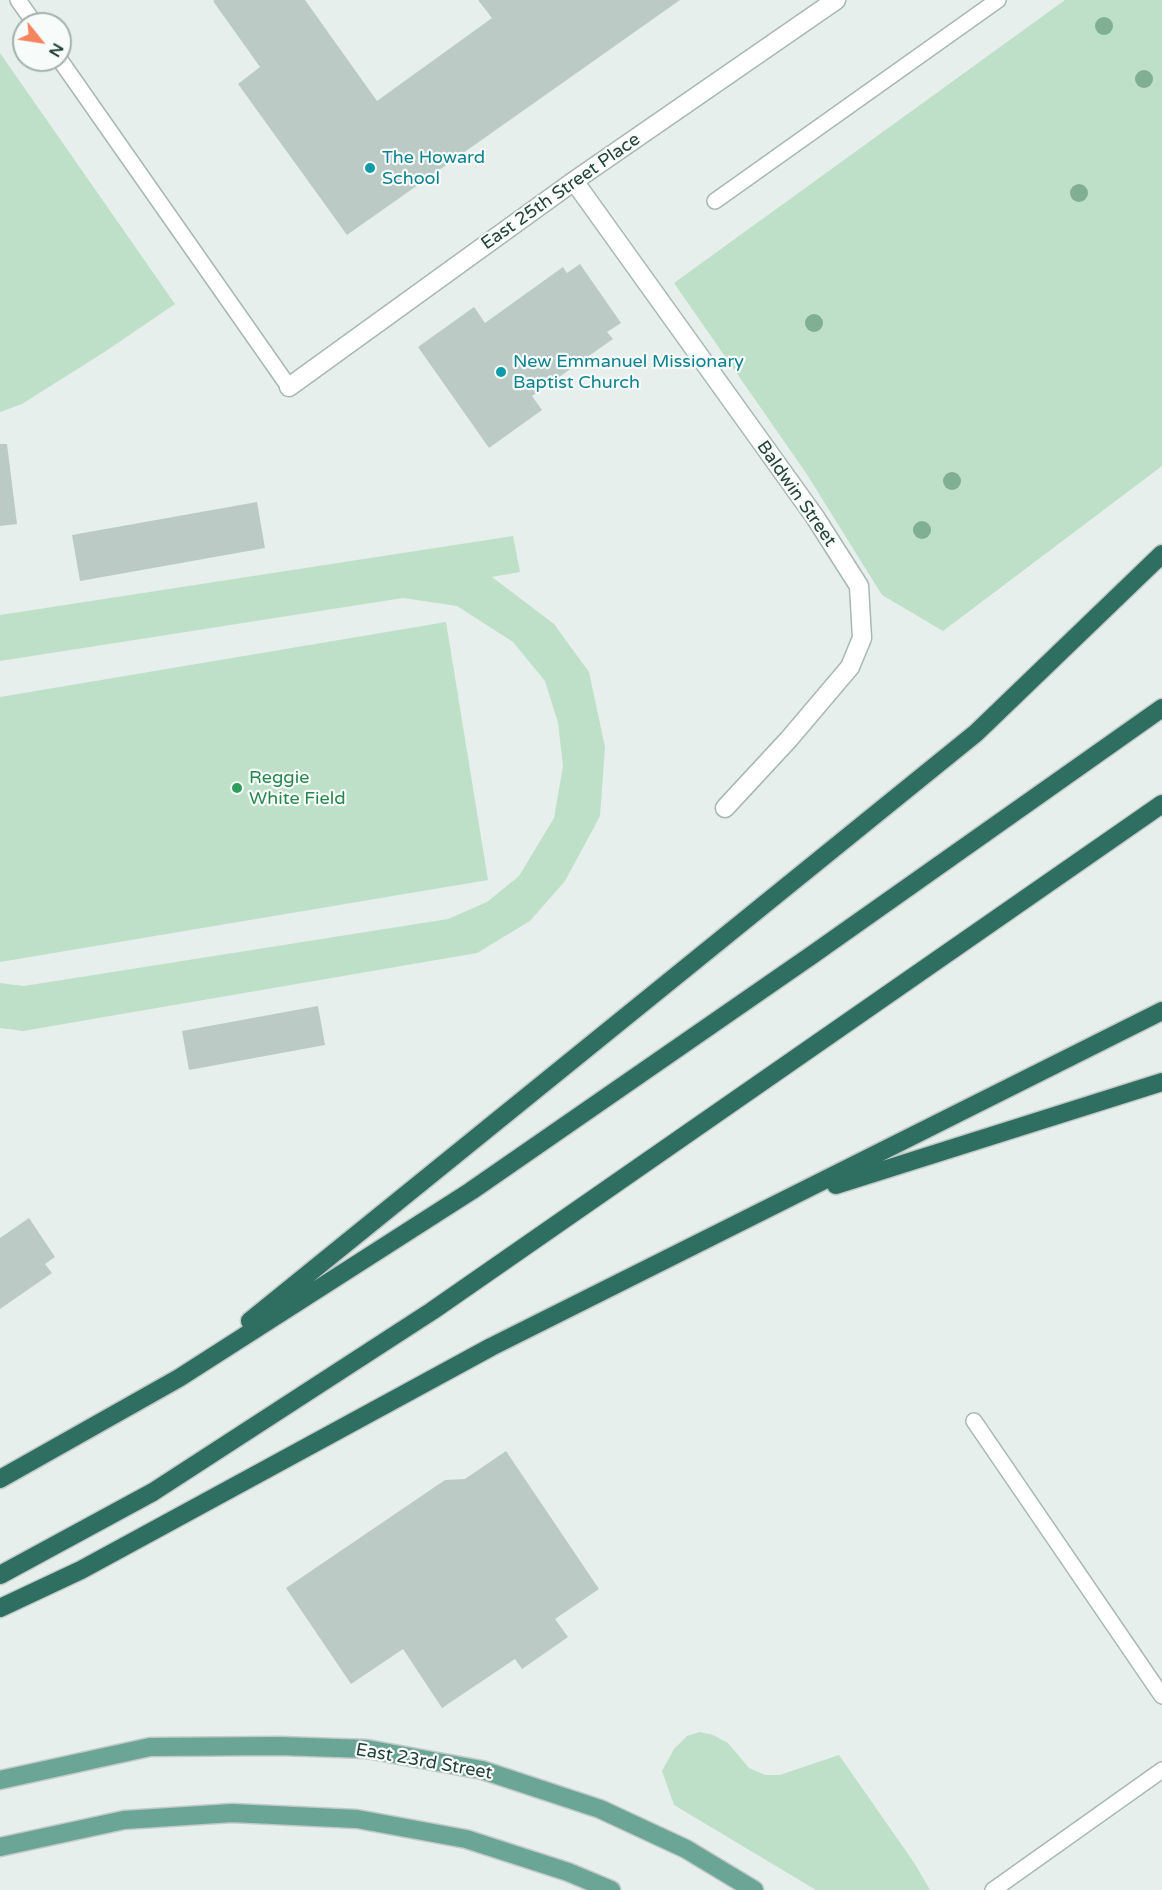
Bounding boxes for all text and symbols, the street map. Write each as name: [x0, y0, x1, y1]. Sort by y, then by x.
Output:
north arrow: [12, 12, 72, 72]
text: N: [44, 39, 68, 61]
street label: East 25th Street Place: [477, 129, 645, 255]
place label: The Howard School: [382, 147, 485, 190]
marker: The Howard School: [363, 161, 377, 175]
place label: New Emmanuel Missionary Baptist Church: [513, 351, 744, 394]
marker: New Emmanuel Missionary Baptist Church: [494, 365, 508, 379]
street label: Baldwin Street: [752, 437, 840, 551]
place label: Reggie White Field: [249, 767, 346, 810]
marker: Reggie White Field: [230, 781, 244, 795]
street label: East 23rd Street: [354, 1739, 494, 1785]

